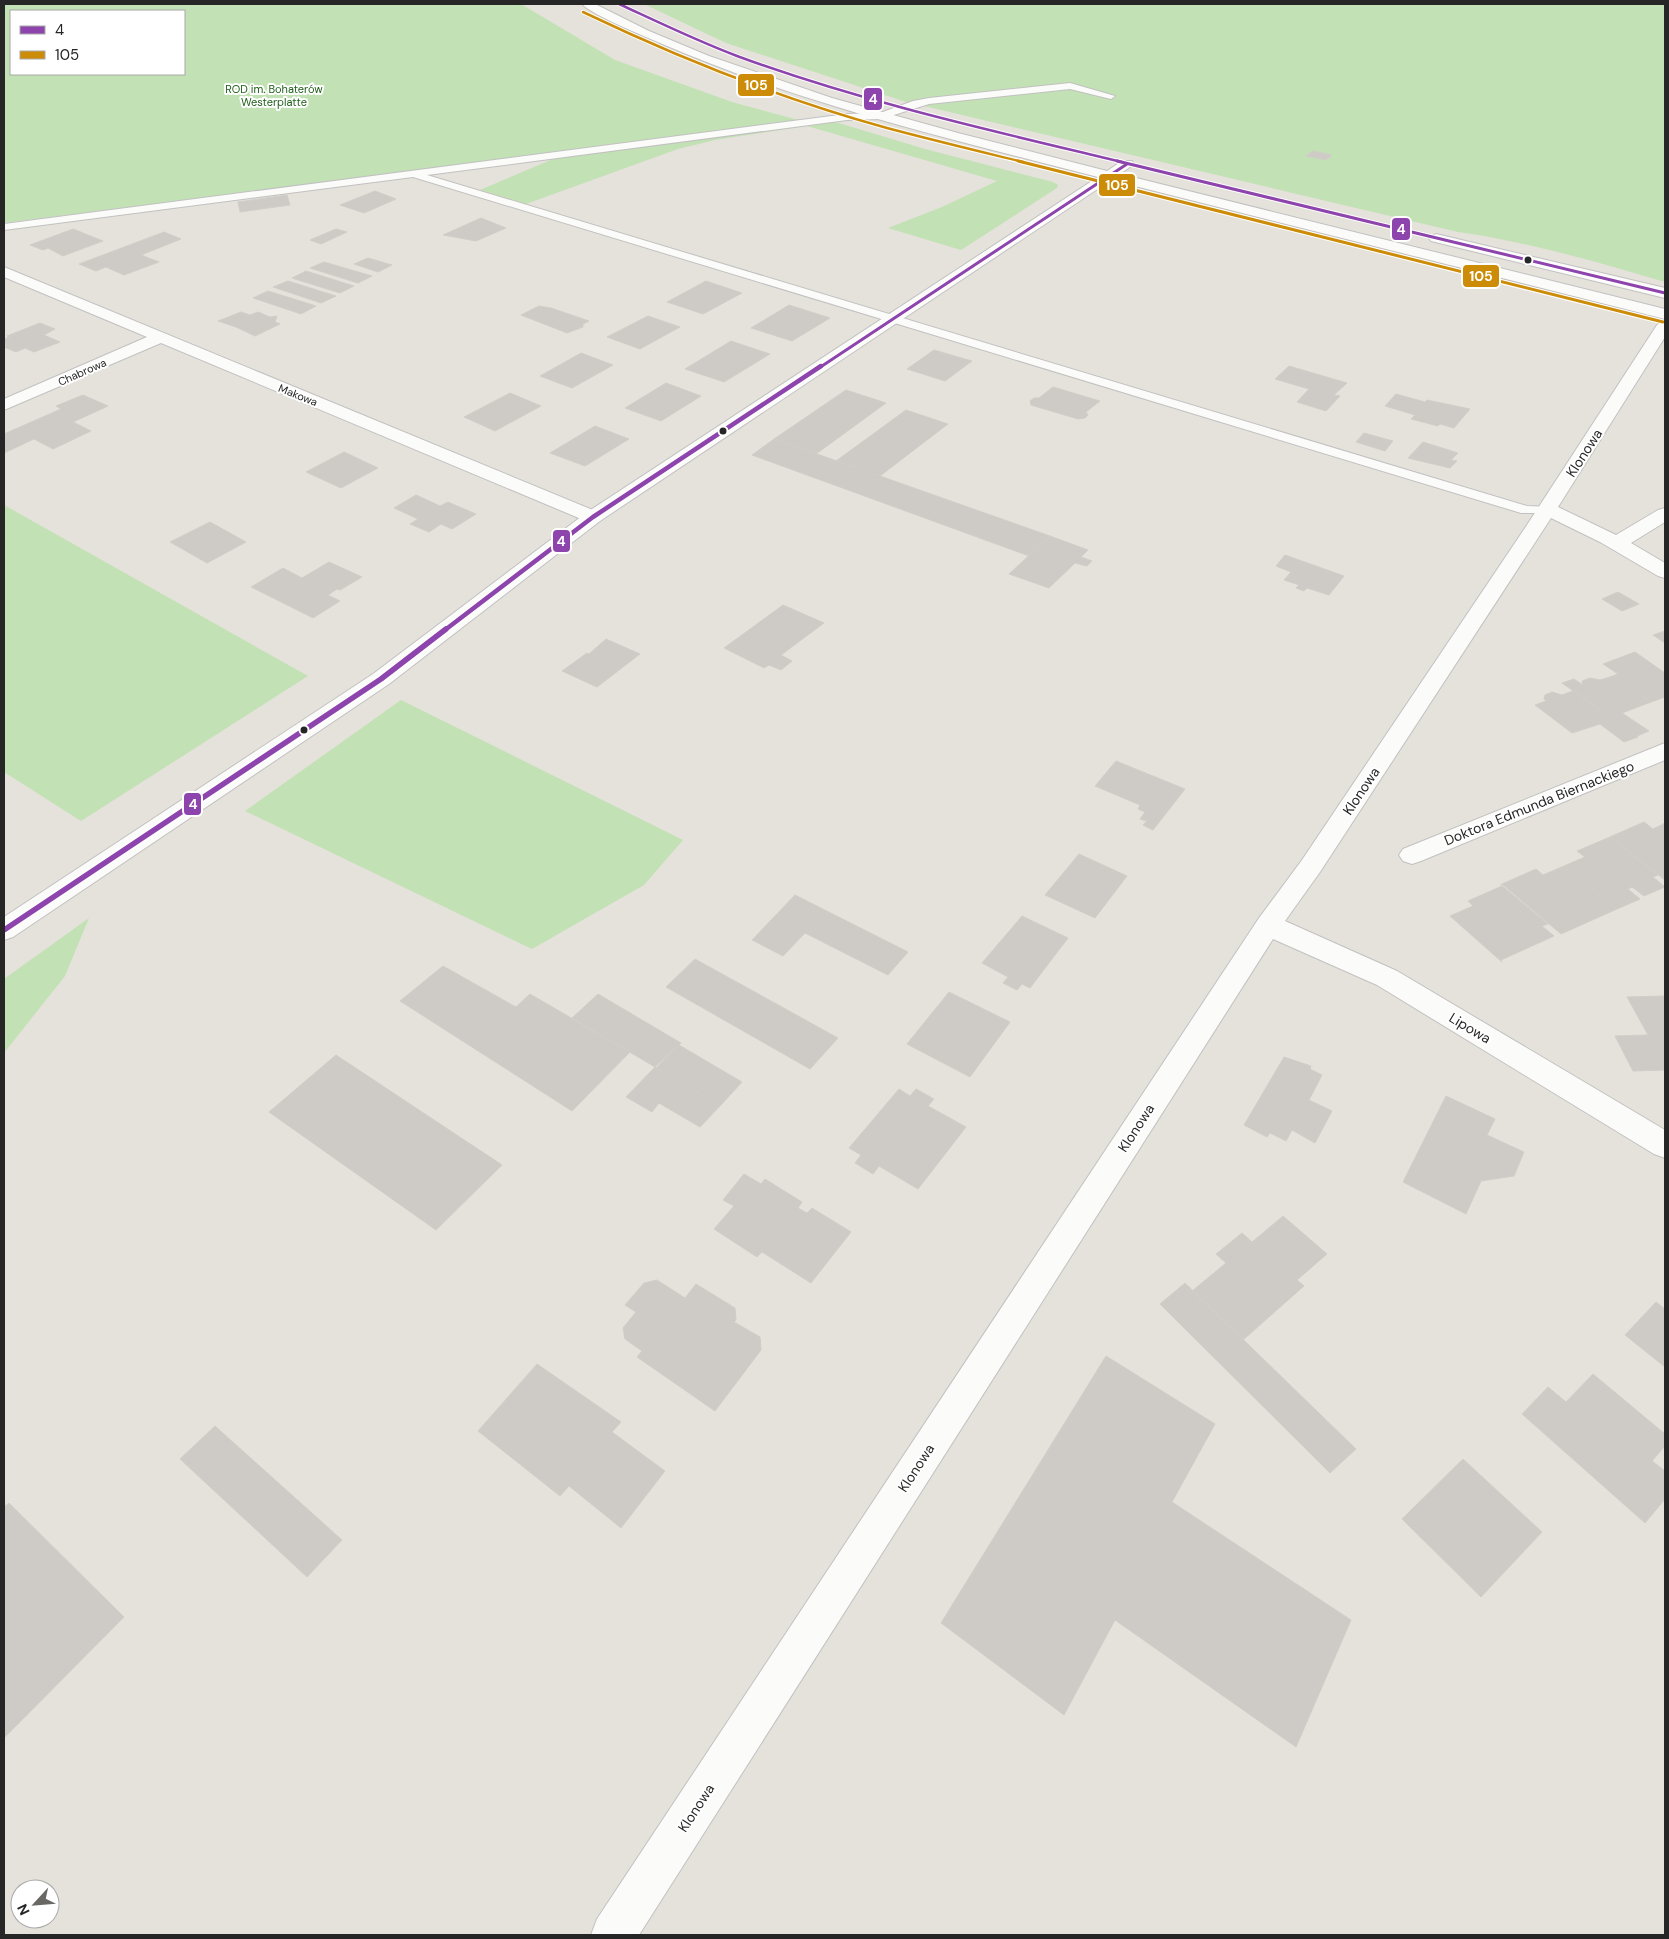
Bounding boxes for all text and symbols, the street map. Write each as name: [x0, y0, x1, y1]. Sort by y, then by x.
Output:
legend: [10, 10, 185, 75]
text: 4: [55, 20, 64, 40]
text: 105: [55, 45, 79, 65]
line badge: 105: [737, 73, 775, 97]
text: 105: [744, 76, 768, 94]
park label: ROD im. Bohaterów Westerplatte: [225, 82, 323, 109]
line badge: 4: [863, 87, 883, 111]
text: 4: [868, 90, 878, 108]
line badge: 105: [1098, 173, 1136, 197]
text: 105: [1105, 176, 1129, 194]
line badge: 4: [1391, 217, 1411, 241]
text: 4: [1396, 220, 1406, 238]
unlabelled marker: [1523, 255, 1533, 265]
line badge: 105: [1462, 264, 1500, 288]
text: 105: [1469, 267, 1493, 285]
street label: Chabrowa: [56, 355, 108, 389]
street label: Makowa: [276, 381, 320, 409]
unlabelled marker: [718, 426, 728, 436]
street label: Klonowa: [1562, 426, 1606, 480]
line badge: 4: [552, 529, 571, 553]
text: 4: [556, 532, 566, 550]
unlabelled marker: [299, 725, 309, 735]
street label: Doktora Edmunda Biernackiego: [1441, 757, 1637, 849]
street label: Klonowa: [1339, 764, 1383, 818]
line badge: 4: [183, 792, 202, 816]
text: 4: [188, 795, 198, 813]
street label: Lipowa: [1446, 1009, 1494, 1047]
street label: Klonowa: [1114, 1101, 1158, 1155]
street label: Klonowa: [894, 1441, 938, 1495]
street label: Klonowa: [674, 1781, 718, 1835]
north arrow: [10, 1879, 60, 1929]
text: N: [13, 1901, 34, 1918]

